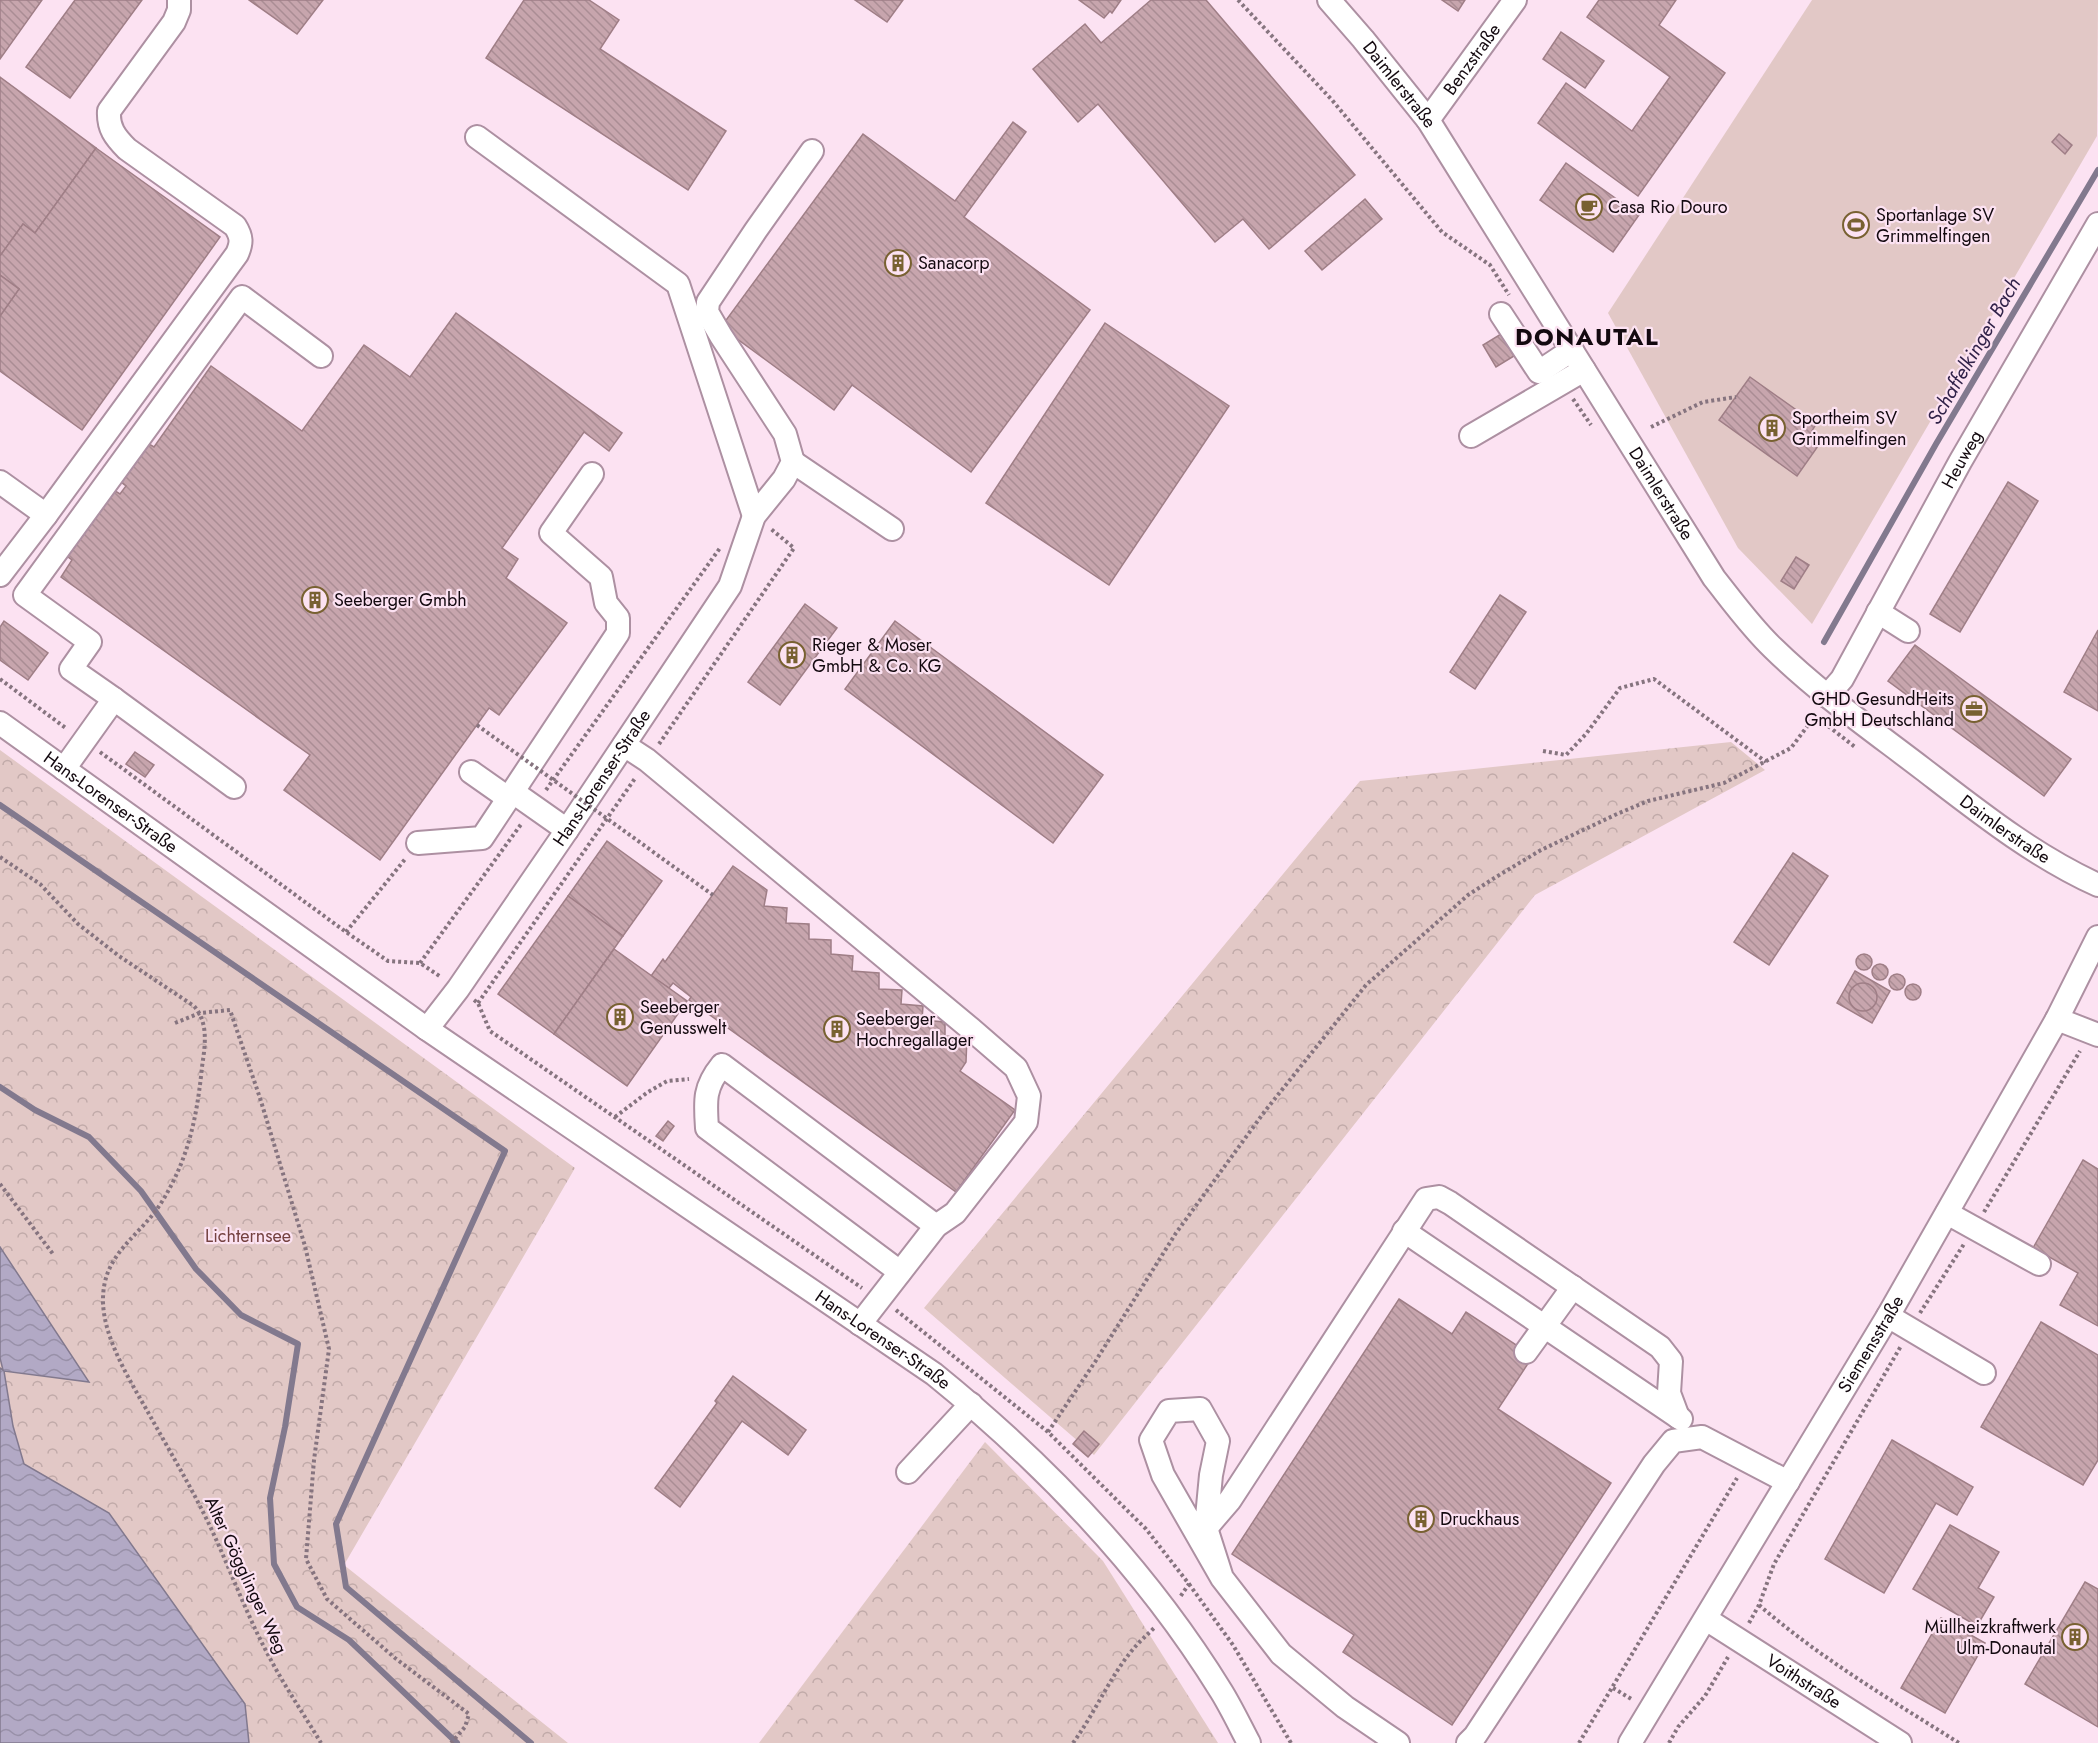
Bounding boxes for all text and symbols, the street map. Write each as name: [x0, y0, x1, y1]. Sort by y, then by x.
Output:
street label: Benzstraße: [1437, 18, 1507, 100]
street label: Daimlerstraße: [1356, 35, 1443, 133]
cafe icon: Casa Rio Douro: [1574, 192, 1604, 222]
place label: Casa Rio Douro: [1608, 194, 1728, 220]
place label: Sportanlage SV Grimmelfingen: [1876, 202, 1994, 249]
sports icon: Sportanlage SV Grimmelfingen: [1841, 210, 1871, 240]
building icon: Sanacorp: [883, 248, 913, 278]
place label: Sanacorp: [918, 250, 990, 276]
water label: Schaffelkinger Bach: [1920, 272, 2028, 430]
district label: DONAUTAL: [1515, 319, 1659, 354]
place label: Sportheim SV Grimmelfingen: [1792, 405, 1907, 452]
building icon: Sportheim SV Grimmelfingen: [1757, 413, 1787, 443]
street label: Heuweg: [1935, 425, 1989, 493]
street label: Daimlerstraße: [1622, 442, 1700, 545]
building icon: Seeberger Gmbh: [300, 585, 330, 615]
place label: Seeberger Gmbh: [334, 587, 467, 613]
place label: Rieger & Moser GmbH & Co. KG: [812, 632, 941, 679]
building icon: Rieger & Moser GmbH & Co. KG: [777, 640, 807, 670]
place label: GHD GesundHeits GmbH Deutschland: [1804, 686, 1954, 733]
office icon: GHD GesundHeits GmbH Deutschland: [1959, 694, 1989, 724]
street label: Hans-Lorenser-Straße: [547, 704, 657, 852]
street label: Hans-Lorenser-Straße: [38, 745, 183, 859]
street label: Daimlerstraße: [1954, 789, 2055, 870]
place label: Seeberger Genusswelt: [640, 994, 727, 1041]
building icon: Seeberger Genusswelt: [605, 1002, 635, 1032]
place label: Seeberger Hochregallager: [856, 1006, 974, 1053]
building icon: Seeberger Hochregallager: [822, 1014, 852, 1044]
park label: Lichternsee: [205, 1223, 291, 1249]
street label: Hans-Lorenser-Straße: [810, 1284, 956, 1396]
street label: Siemensstraße: [1831, 1290, 1910, 1398]
street label: Alter Gögglinger Weg: [198, 1492, 294, 1658]
building icon: Druckhaus: [1406, 1504, 1436, 1534]
place label: Druckhaus: [1440, 1506, 1519, 1532]
place label: Müllheizkraftwerk Ulm-Donautal: [1924, 1614, 2056, 1661]
building icon: Müllheizkraftwerk Ulm-Donautal: [2060, 1622, 2090, 1652]
street label: Voithstraße: [1761, 1648, 1846, 1715]

